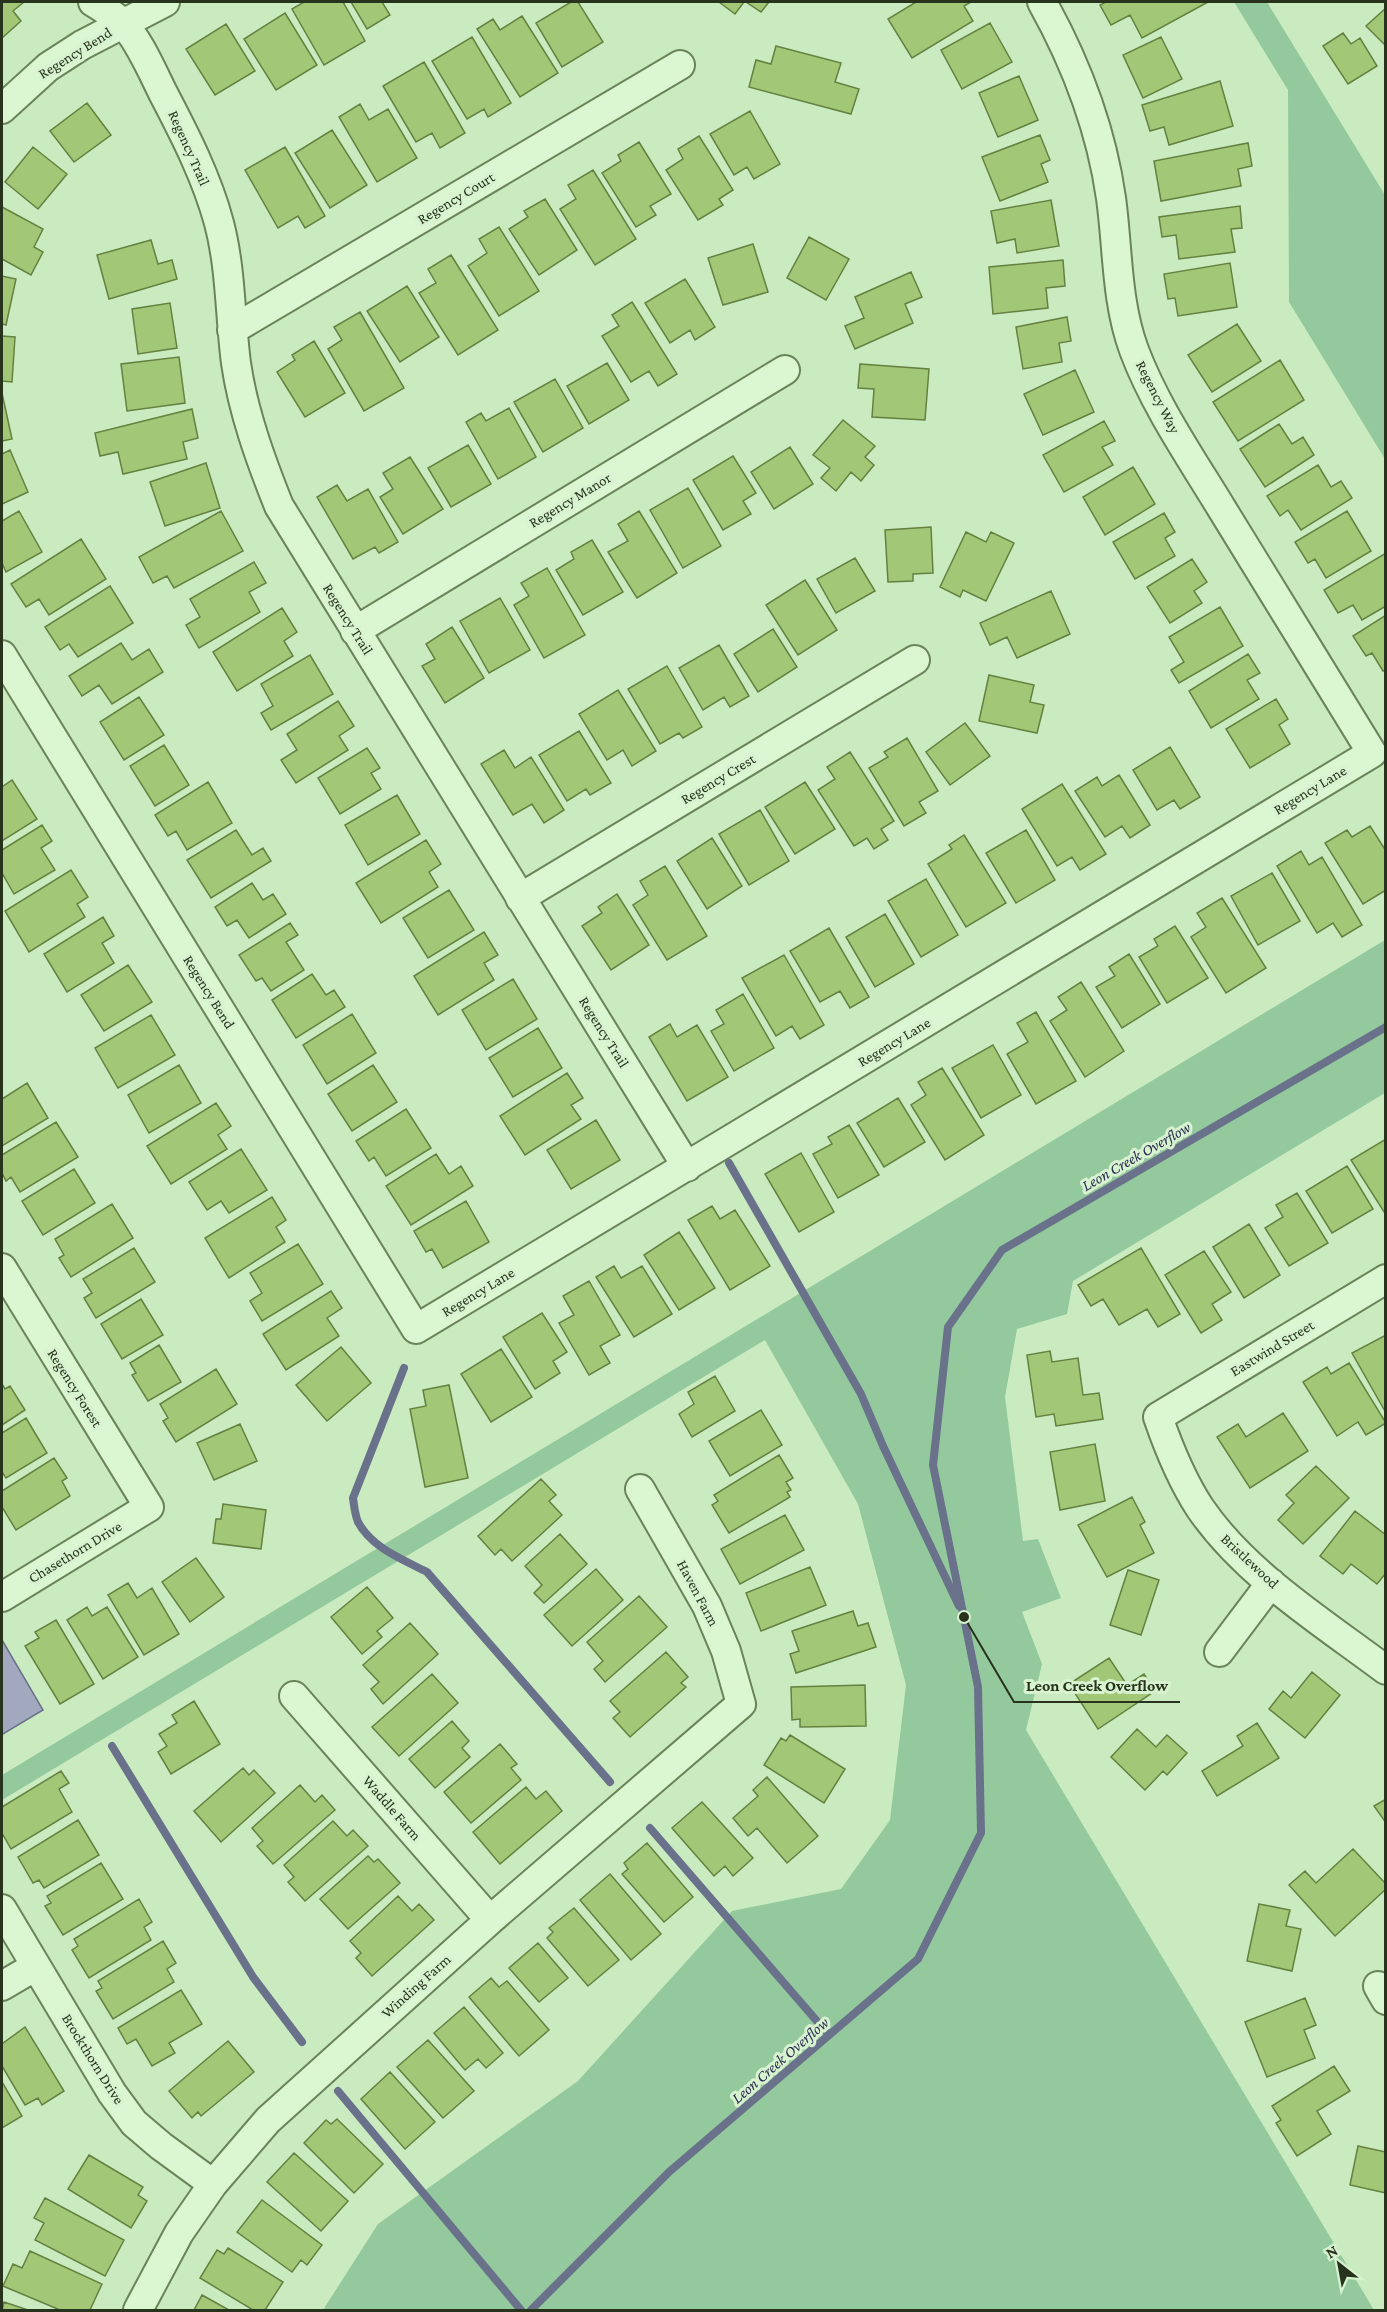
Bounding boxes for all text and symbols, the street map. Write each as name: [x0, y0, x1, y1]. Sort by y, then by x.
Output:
street label: Regency Bend: [35, 24, 115, 83]
street label: Regency Trail: [164, 108, 213, 188]
street label: Regency Court: [415, 168, 499, 228]
street label: Regency Way: [1132, 358, 1183, 437]
street label: Regency Manor: [526, 469, 615, 532]
street label: Regency Trail: [319, 581, 376, 658]
street label: Regency Crest: [678, 750, 759, 808]
street label: Regency Lane: [1271, 762, 1350, 819]
street label: Regency Bend: [179, 952, 238, 1032]
street label: Regency Trail: [575, 994, 632, 1071]
street label: Regency Lane: [855, 1014, 934, 1071]
water label: Leon Creek Overflow: [1079, 1118, 1194, 1195]
street label: Regency Lane: [439, 1264, 518, 1321]
street label: Eastwind Street: [1227, 1316, 1318, 1379]
street label: Regency Forest: [44, 1346, 106, 1432]
street label: Chasethorn Drive: [26, 1518, 125, 1586]
street label: Bristlewood: [1218, 1530, 1282, 1592]
street label: Haven Farm: [674, 1557, 722, 1629]
callout: Leon Creek Overflow: [1014, 1668, 1180, 1702]
text: Leon Creek Overflow: [1026, 1677, 1168, 1694]
street label: Waddle Farm: [360, 1772, 424, 1844]
street label: Winding Farm: [378, 1951, 454, 2022]
street label: Brockthorn Drive: [59, 2011, 127, 2107]
water label: Leon Creek Overflow: [728, 2013, 832, 2107]
north arrow: [1309, 2234, 1369, 2294]
text: N: [1322, 2241, 1341, 2262]

